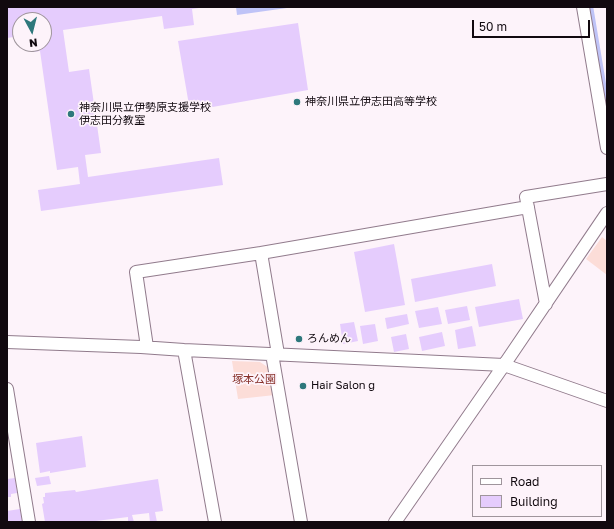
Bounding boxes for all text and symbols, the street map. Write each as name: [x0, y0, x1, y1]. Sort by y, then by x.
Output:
north arrow: [12, 12, 52, 52]
scale bar: [474, 12, 592, 38]
text: 50 m: [479, 19, 507, 34]
text: N: [28, 36, 38, 50]
place label: 神奈川県立伊志田高等学校: [305, 95, 437, 109]
marker: 神奈川県立伊志田高等学校: [292, 97, 302, 107]
place label: 神奈川県立伊勢原支援学校 伊志田分教室: [79, 101, 211, 127]
marker: 神奈川県立伊勢原支援学校 伊志田分教室: [66, 109, 76, 119]
place label: ろんめん: [307, 332, 351, 346]
marker: ろんめん: [294, 334, 304, 344]
park label: 塚本公園: [232, 373, 276, 387]
place label: Hair Salon g: [311, 379, 375, 393]
marker: Hair Salon g: [298, 381, 308, 391]
legend: [472, 465, 602, 517]
text: Road: [510, 474, 539, 489]
text: Building: [510, 494, 558, 509]

